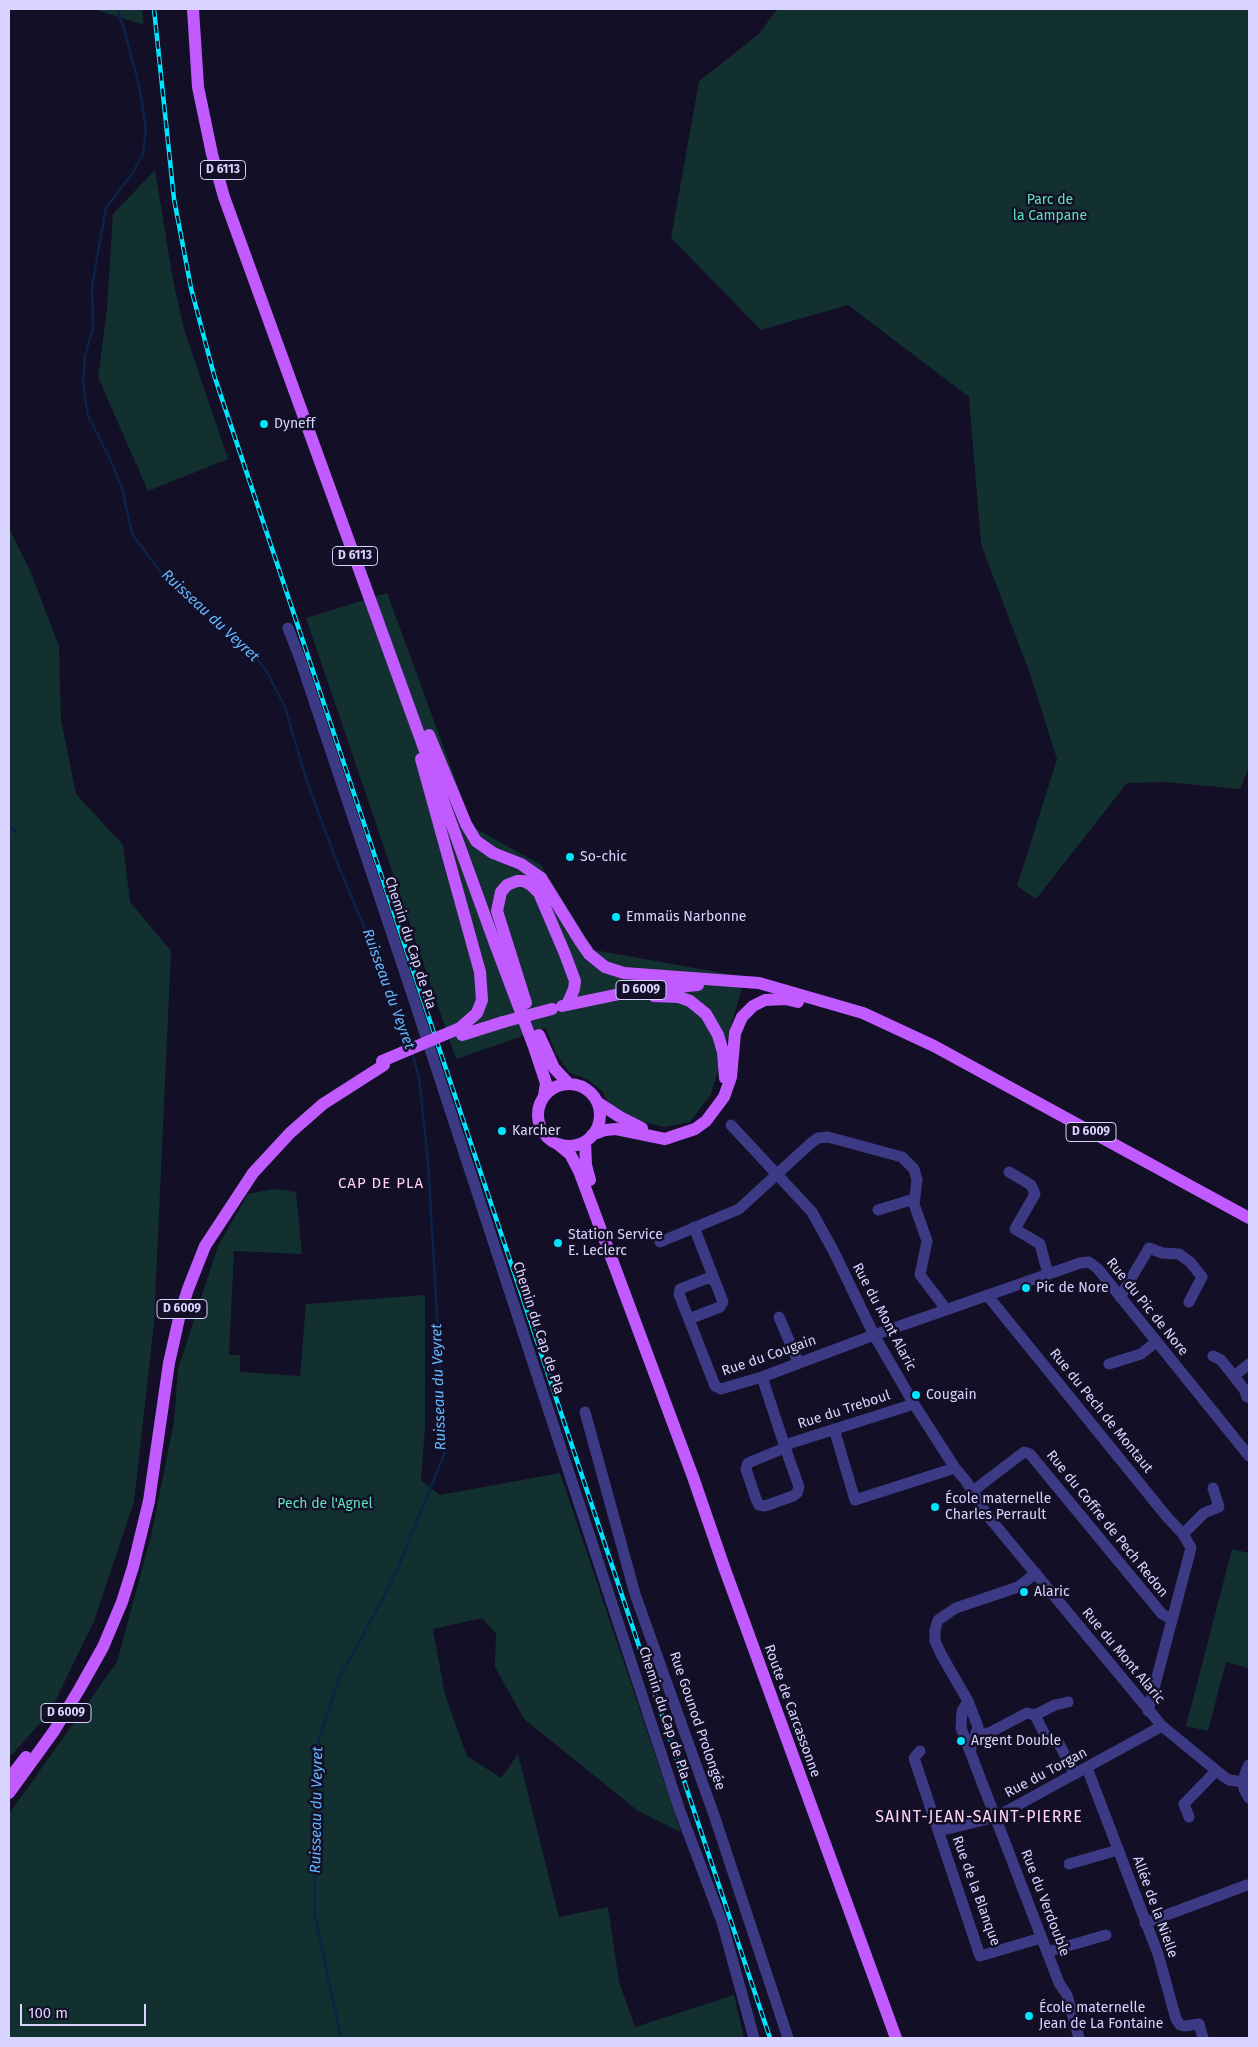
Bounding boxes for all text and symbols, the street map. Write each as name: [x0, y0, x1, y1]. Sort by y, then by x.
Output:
road number: D 6113: [200, 160, 246, 180]
park label: Parc de la Campane: [1013, 192, 1087, 224]
place label: Dyneff: [274, 416, 315, 432]
marker: Dyneff: [258, 418, 270, 430]
road number: D 6113: [332, 546, 378, 566]
water label: Ruisseau du Veyret: [158, 566, 262, 666]
place label: So-chic: [580, 849, 627, 865]
marker: So-chic: [564, 851, 576, 863]
street label: Chemin du Cap de Pla: [381, 875, 439, 1011]
place label: Emmaüs Narbonne: [626, 909, 746, 925]
marker: Emmaüs Narbonne: [610, 911, 622, 923]
water label: Ruisseau du Veyret: [358, 926, 418, 1052]
road number: D 6009: [616, 980, 666, 1000]
road number: D 6009: [1066, 1122, 1116, 1142]
place label: Karcher: [512, 1123, 561, 1139]
marker: Karcher: [496, 1125, 508, 1137]
district label: CAP DE PLA: [337, 1175, 425, 1193]
place label: Station Service E. Leclerc: [568, 1227, 663, 1260]
marker: Station Service E. Leclerc: [552, 1237, 564, 1249]
street label: Rue du Pic de Nore: [1102, 1255, 1192, 1359]
street label: Chemin du Cap de Pla: [509, 1260, 567, 1396]
street label: Rue du Mont Alaric: [848, 1260, 920, 1374]
place label: Pic de Nore: [1036, 1280, 1109, 1296]
marker: Pic de Nore: [1020, 1282, 1032, 1294]
road number: D 6009: [157, 1300, 207, 1318]
water label: Ruisseau du Veyret: [428, 1323, 450, 1451]
street label: Rue du Cougain: [720, 1332, 818, 1380]
street label: Rue du Pech de Montaut: [1046, 1346, 1156, 1476]
street label: Rue du Treboul: [796, 1387, 892, 1433]
place label: Cougain: [926, 1387, 977, 1403]
marker: Cougain: [910, 1389, 922, 1401]
street label: Rue du Coffre de Pech Redon: [1043, 1447, 1171, 1601]
place label: École maternelle Charles Perrault: [945, 1491, 1051, 1524]
park label: Pech de l'Agnel: [277, 1496, 373, 1512]
marker: École maternelle Charles Perrault: [929, 1501, 941, 1513]
place label: Alaric: [1034, 1584, 1070, 1600]
marker: Alaric: [1018, 1586, 1030, 1598]
street label: Rue du Mont Alaric: [1078, 1605, 1168, 1707]
street label: Route de Carcassonne: [760, 1642, 824, 1780]
street label: Chemin du Cap de Pla: [635, 1645, 693, 1781]
street label: Rue Gounod Prolongée: [665, 1650, 729, 1792]
road number: D 6009: [41, 1704, 91, 1722]
place label: Argent Double: [971, 1733, 1061, 1749]
marker: Argent Double: [955, 1735, 967, 1747]
street label: Rue du Torgan: [1002, 1744, 1090, 1802]
water label: Ruisseau du Veyret: [307, 1746, 327, 1874]
district label: SAINT-JEAN-SAINT-PIERRE: [872, 1808, 1086, 1828]
street label: Rue de la Blanque: [948, 1834, 1004, 1948]
street label: Rue du Verdouble: [1017, 1847, 1073, 1959]
street label: Allée de la Nielle: [1129, 1854, 1181, 1960]
scale bar: [22, 1994, 149, 2026]
place label: École maternelle Jean de La Fontaine: [1039, 2000, 1163, 2032]
text: 100 m: [28, 2004, 68, 2022]
marker: École maternelle Jean de La Fontaine: [1023, 2010, 1035, 2022]

